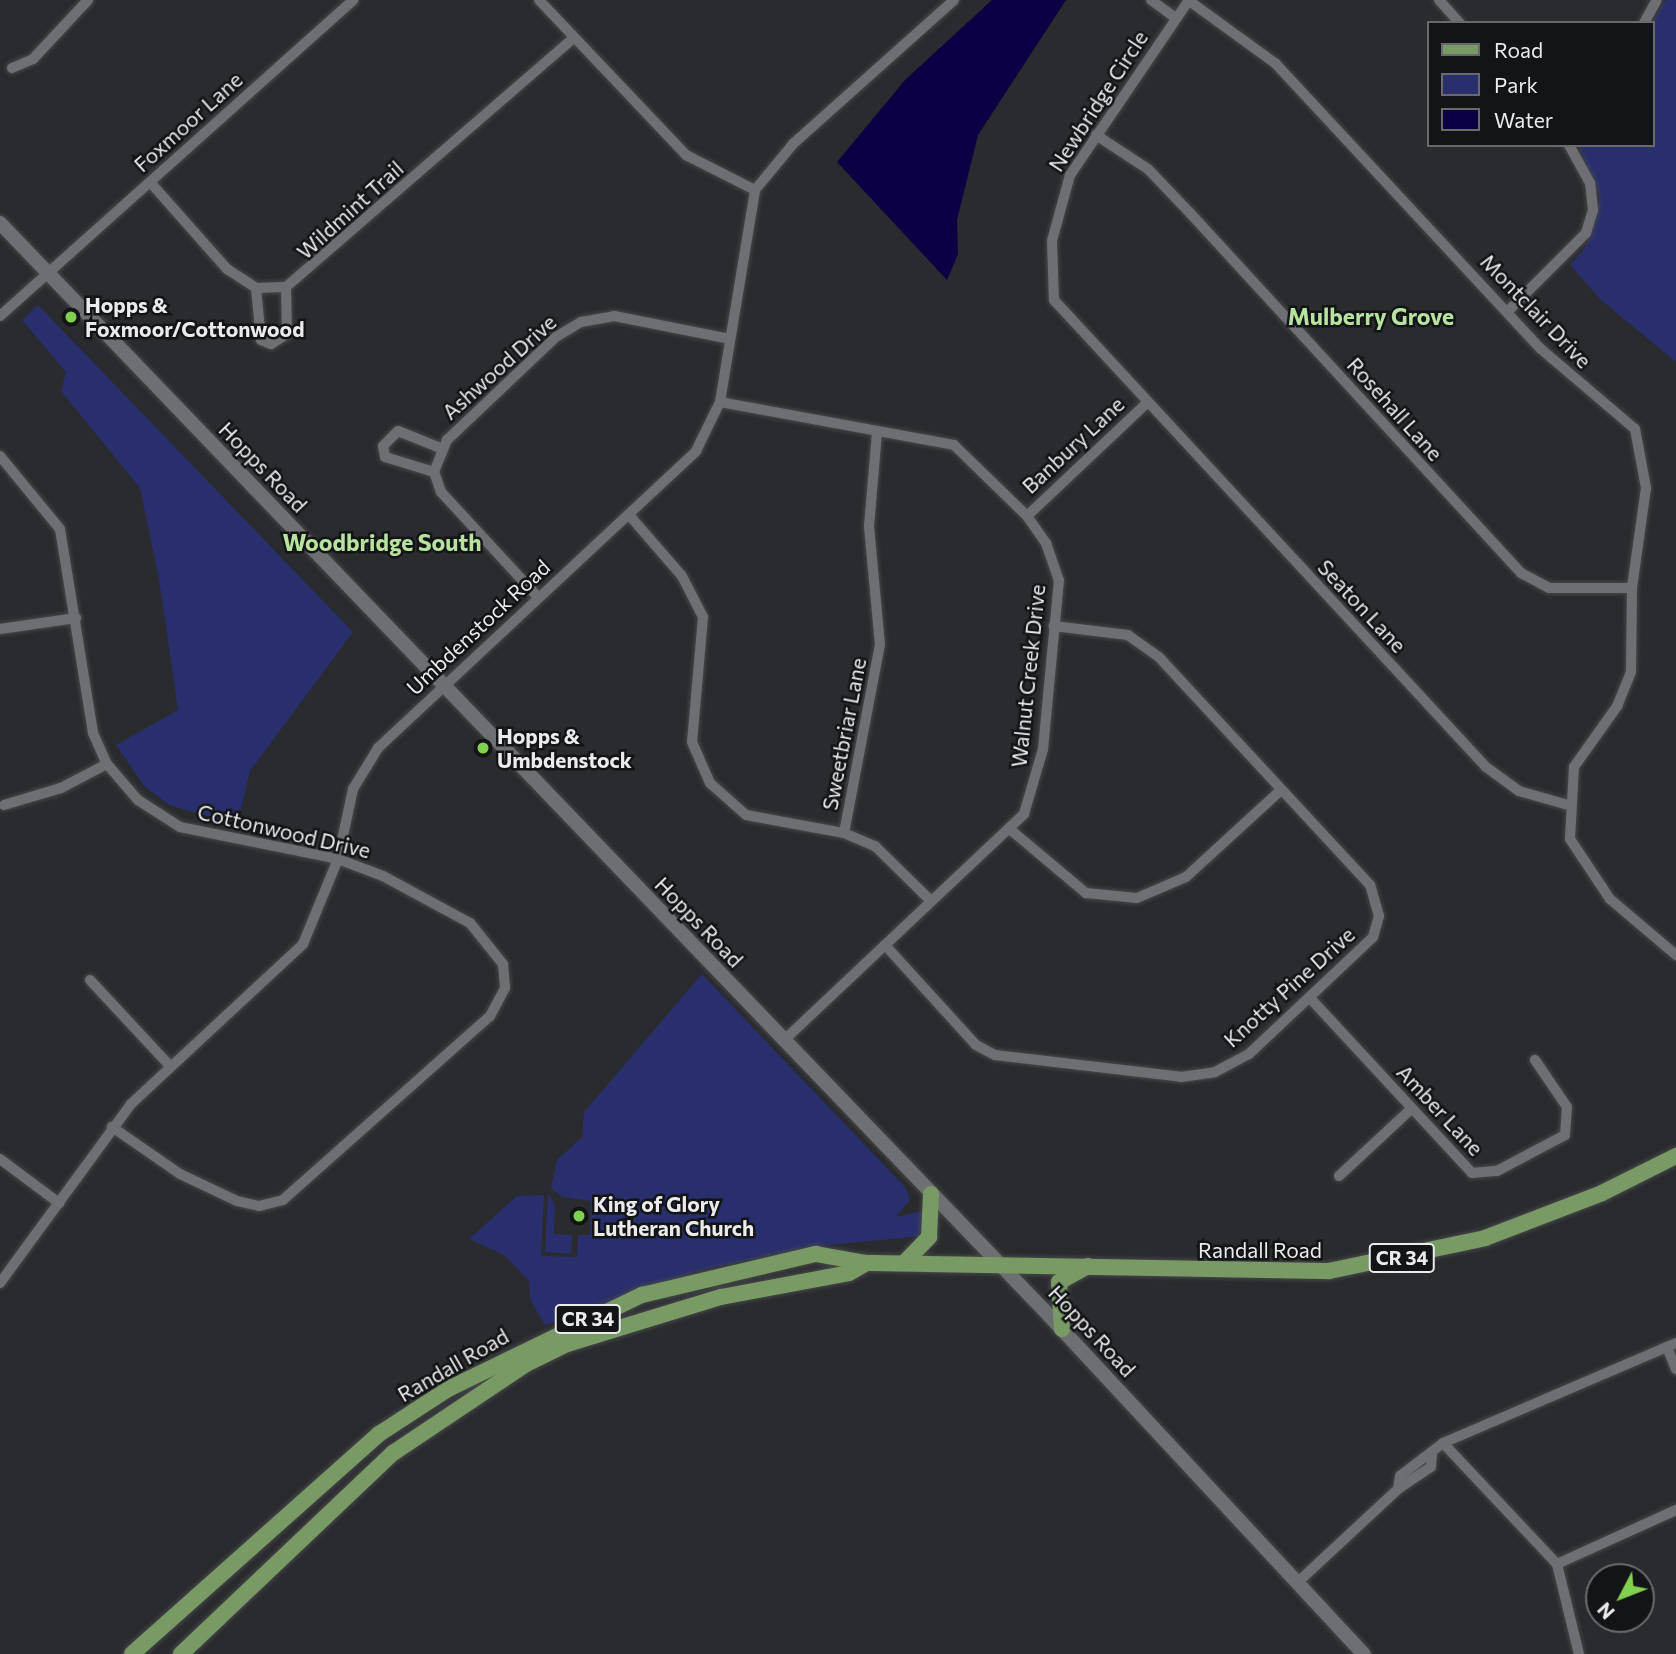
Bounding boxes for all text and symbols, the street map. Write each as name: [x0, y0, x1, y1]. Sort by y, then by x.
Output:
legend: [1428, 21, 1655, 147]
street label: Newbridge Circle: [1043, 26, 1153, 176]
text: Road: [1494, 37, 1543, 62]
street label: Foxmoor Lane: [129, 67, 247, 177]
text: Park: [1494, 72, 1538, 97]
text: Water: [1494, 107, 1553, 132]
street label: Wildmint Trail: [292, 156, 408, 264]
street label: Montclair Drive: [1475, 249, 1597, 373]
place label: Hopps & Foxmoor/Cottonwood: [85, 292, 304, 342]
district label: Mulberry Grove: [1288, 302, 1454, 330]
marker: Hopps & Foxmoor/Cottonwood: [63, 309, 79, 325]
street label: Ashwood Drive: [437, 309, 561, 425]
street label: Rosehall Lane: [1342, 352, 1448, 466]
street label: Banbury Lane: [1017, 391, 1129, 499]
street label: Hopps Road: [214, 417, 312, 517]
district label: Woodbridge South: [283, 528, 481, 556]
street label: Umbdenstock Road: [401, 554, 555, 700]
street label: Seaton Lane: [1313, 554, 1411, 658]
street label: Walnut Creek Drive: [1006, 583, 1050, 769]
street label: Sweetbriar Lane: [817, 656, 871, 812]
place label: Hopps & Umbdenstock: [497, 723, 632, 773]
marker: Hopps & Umbdenstock: [475, 740, 491, 756]
street label: Cottonwood Drive: [195, 799, 373, 863]
street label: Hopps Road: [650, 872, 748, 972]
street label: Knotty Pine Drive: [1218, 922, 1360, 1052]
street label: Amber Lane: [1392, 1059, 1488, 1161]
place label: King of Glory Lutheran Church: [593, 1191, 754, 1241]
marker: King of Glory Lutheran Church: [571, 1208, 587, 1224]
street label: Randall Road: [1198, 1237, 1322, 1263]
road number: CR 34: [1369, 1242, 1435, 1274]
street label: Hopps Road: [1043, 1280, 1141, 1382]
road number: CR 34: [555, 1303, 621, 1334]
street label: Randall Road: [393, 1323, 513, 1407]
north arrow: [1585, 1563, 1655, 1633]
text: N: [1592, 1598, 1619, 1624]

